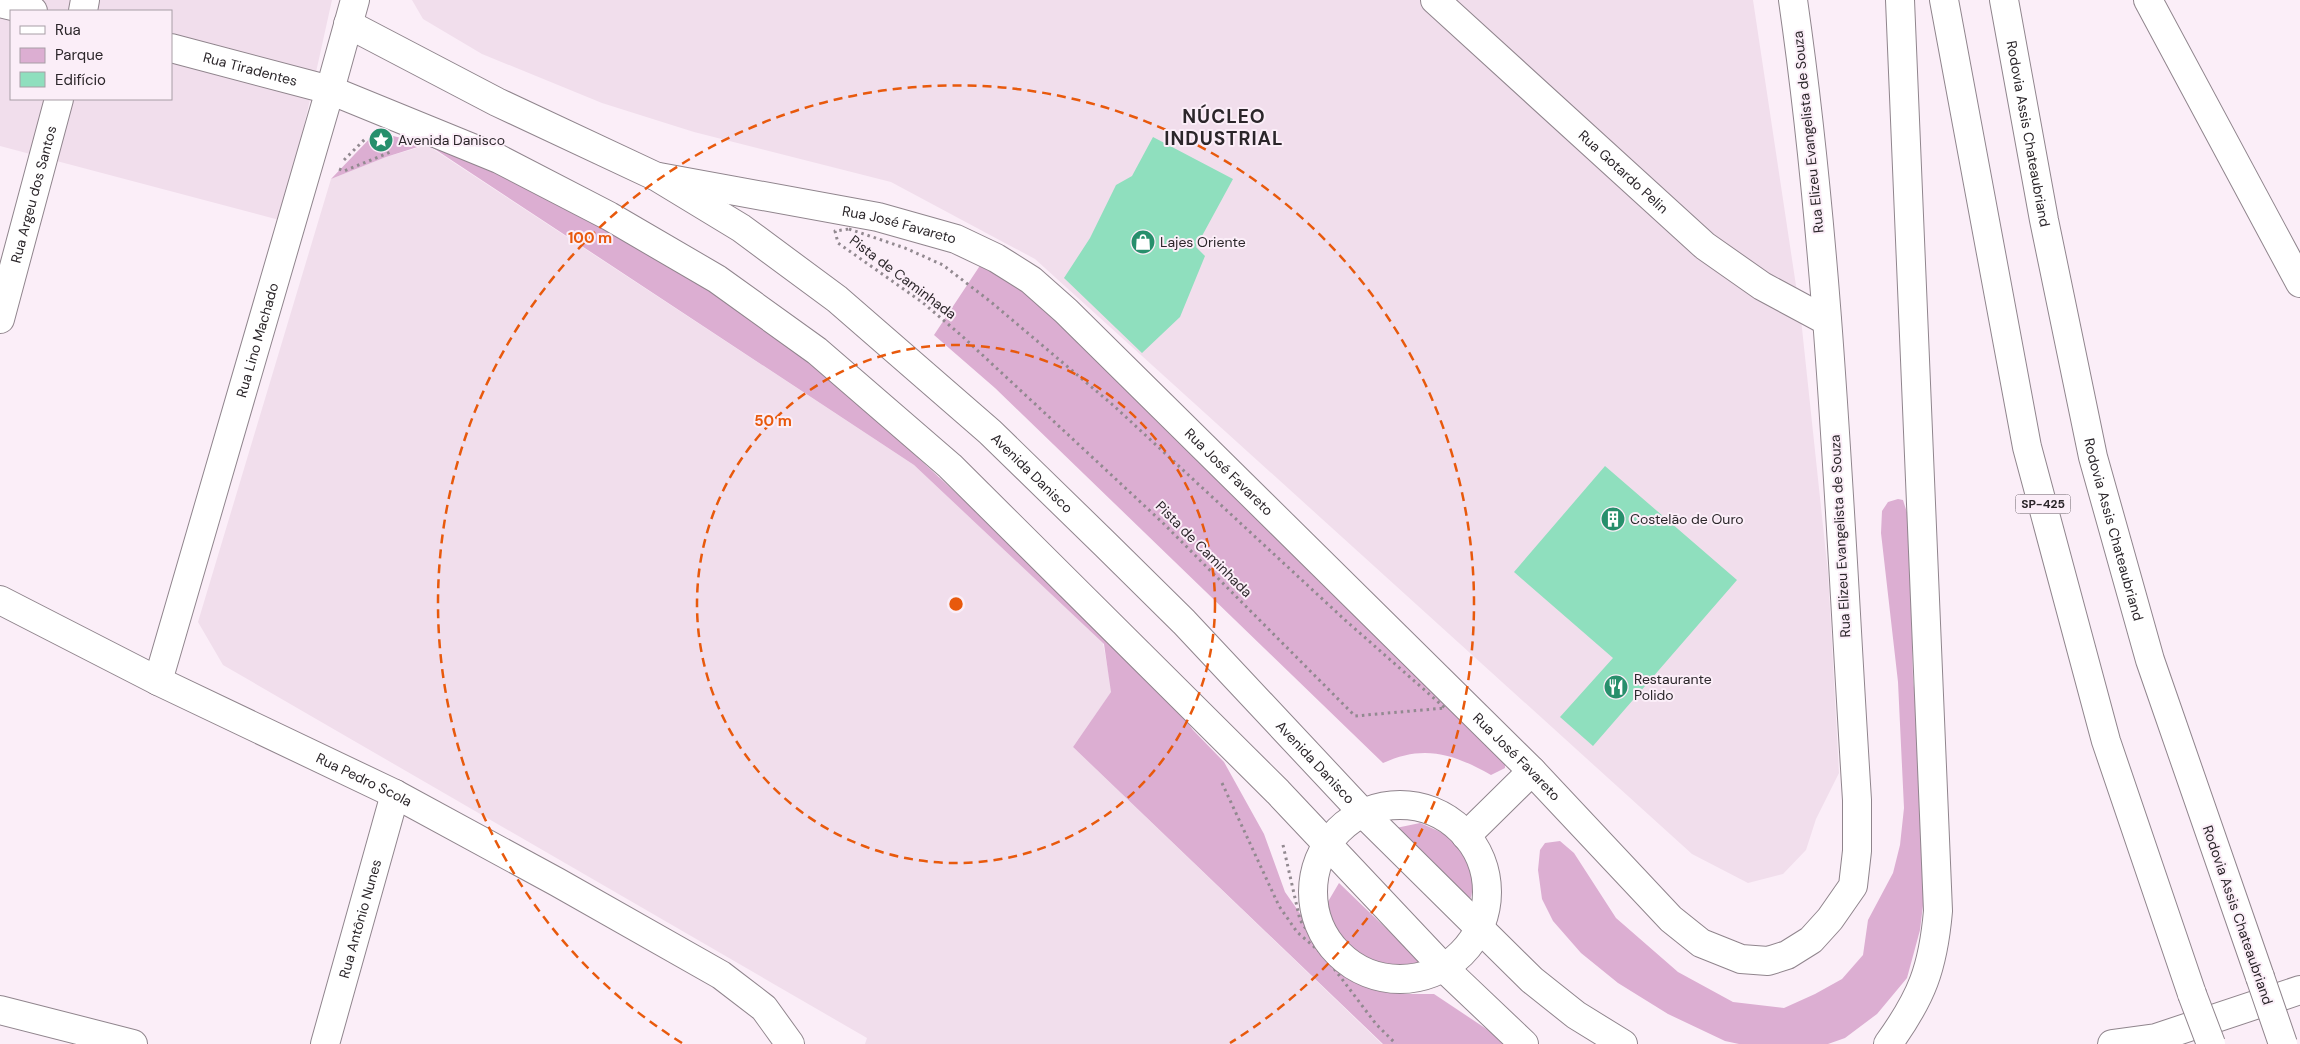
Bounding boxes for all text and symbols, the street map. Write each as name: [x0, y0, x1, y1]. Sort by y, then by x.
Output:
legend: [10, 10, 172, 100]
text: Rua: [55, 20, 81, 40]
street label: Rua Elizeu Evangelista de Souza: [1788, 30, 1828, 234]
street label: Rodovia Assis Chateaubriand: [2003, 39, 2054, 228]
text: Parque: [55, 45, 103, 65]
street label: Rua Tiradentes: [201, 48, 299, 90]
text: Edifício: [55, 70, 106, 90]
district label: NÚCLEO INDUSTRIAL: [1164, 104, 1284, 151]
street label: Rua Argeu dos Santos: [6, 124, 60, 265]
street label: Rua Gotardo Pelin: [1575, 126, 1672, 217]
place icon: Avenida Danisco: [368, 127, 394, 153]
place label: Avenida Danisco: [398, 131, 505, 149]
street label: Rua José Favareto: [841, 202, 958, 248]
text: 100 m: [568, 228, 612, 248]
shop icon: Lajes Oriente: [1130, 229, 1156, 255]
street label: Pista de Caminhada: [846, 231, 960, 323]
place label: Lajes Oriente: [1160, 233, 1246, 251]
street label: Rua Lino Machado: [232, 281, 282, 400]
text: 50 m: [754, 411, 792, 431]
street label: Rua José Favareto: [1181, 424, 1277, 519]
street label: Avenida Danisco: [987, 429, 1077, 517]
street label: Rua Elizeu Evangelista de Souza: [1826, 434, 1854, 638]
street label: Rodovia Assis Chateaubriand: [2080, 437, 2148, 623]
road number: SP-425: [2016, 494, 2070, 514]
street label: Pista de Caminhada: [1152, 497, 1256, 601]
building icon: Costelão de Ouro: [1600, 506, 1626, 532]
place label: Costelão de Ouro: [1630, 510, 1744, 528]
centre of rings: [947, 595, 965, 613]
place label: Restaurante Polido: [1634, 670, 1712, 704]
restaurant icon: Restaurante Polido: [1603, 674, 1629, 700]
street label: Rua José Favareto: [1469, 709, 1564, 805]
street label: Avenida Danisco: [1272, 717, 1359, 807]
street label: Rua Pedro Scola: [313, 749, 415, 811]
street label: Rodovia Assis Chateaubriand: [2199, 823, 2277, 1007]
street label: Rua Antônio Nunes: [335, 857, 385, 980]

